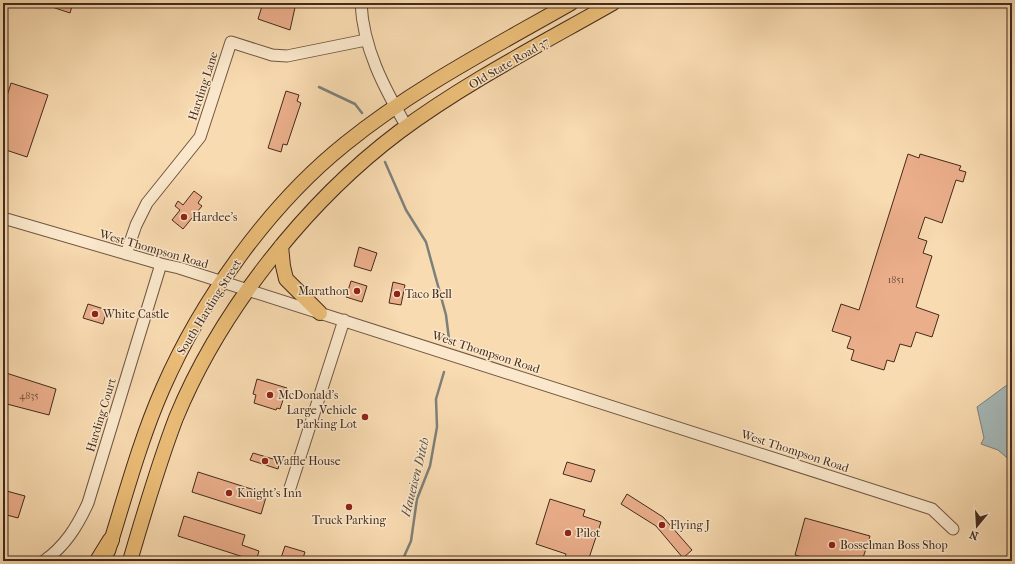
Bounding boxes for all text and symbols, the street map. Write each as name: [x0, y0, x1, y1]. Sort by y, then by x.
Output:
street label: Old State Road 37: [466, 34, 552, 92]
street label: Harding Lane: [185, 50, 221, 122]
place label: Hardee's: [192, 210, 238, 224]
marker: Hardee's: [179, 212, 189, 222]
street label: West Thompson Road: [97, 226, 210, 271]
street label: South Harding Street: [174, 256, 245, 357]
house number: 1851: [888, 274, 904, 286]
place label: Marathon: [298, 284, 349, 298]
marker: Marathon: [352, 286, 362, 296]
place label: Taco Bell: [405, 287, 453, 301]
marker: Taco Bell: [392, 289, 402, 299]
place label: White Castle: [102, 307, 169, 321]
marker: White Castle: [90, 309, 100, 319]
street label: West Thompson Road: [429, 328, 542, 376]
street label: Harding Court: [83, 376, 119, 454]
place label: McDonald's: [278, 388, 339, 402]
house number: 4835: [19, 390, 39, 402]
marker: McDonald's: [265, 390, 275, 400]
place label: Large Vehicle Parking Lot: [287, 403, 358, 431]
marker: Large Vehicle Parking Lot: [360, 412, 370, 422]
street label: West Thompson Road: [738, 427, 851, 475]
water label: Haueisen Ditch: [398, 436, 432, 519]
place label: Waffle House: [272, 454, 341, 468]
marker: Waffle House: [260, 456, 270, 466]
place label: Knight's Inn: [237, 486, 302, 500]
marker: Knight's Inn: [224, 488, 234, 498]
marker: Truck Parking: [344, 502, 354, 512]
north arrow: [957, 506, 997, 546]
place label: Truck Parking: [312, 513, 387, 527]
place label: Flying J: [670, 518, 710, 532]
marker: Flying J: [657, 520, 667, 530]
place label: Pilot: [576, 526, 601, 540]
text: N: [967, 527, 980, 543]
marker: Pilot: [563, 528, 573, 538]
place label: Bosselman Boss Shop: [840, 538, 948, 552]
marker: Bosselman Boss Shop: [827, 540, 837, 550]

